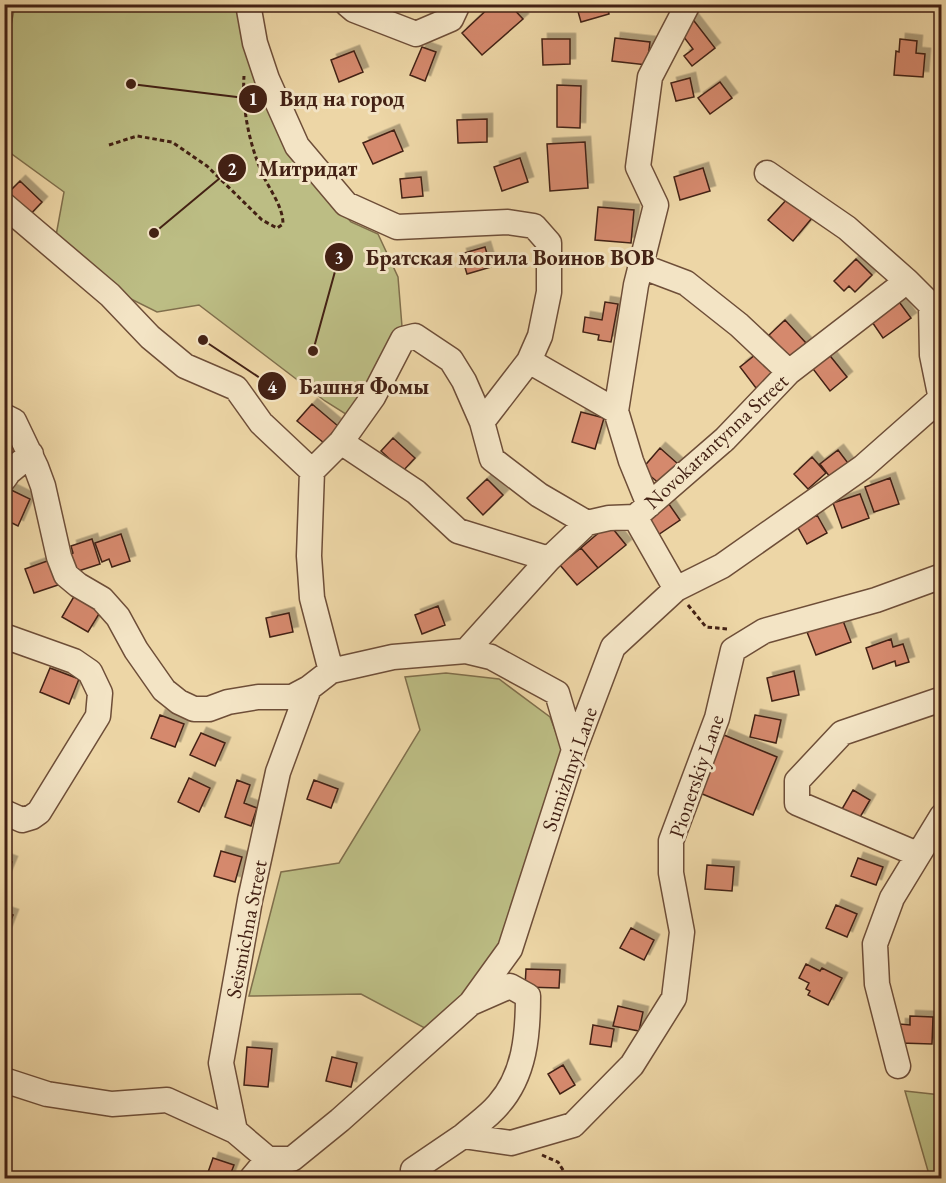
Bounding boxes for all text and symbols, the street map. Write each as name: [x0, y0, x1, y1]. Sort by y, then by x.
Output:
callout: Вид на город: [238, 79, 417, 119]
text: Вид на город: [279, 84, 405, 113]
text: 1: [248, 87, 258, 110]
callout: Митридат: [217, 148, 370, 188]
text: Митридат: [259, 154, 358, 183]
text: 2: [227, 157, 237, 180]
callout: Братская могила Воинов ВОВ: [324, 237, 667, 277]
text: Братская могила Воинов ВОВ: [366, 243, 655, 272]
text: 3: [334, 246, 344, 269]
callout: Башня Фомы: [257, 366, 441, 406]
street label: Novokarantynna Street: [638, 367, 794, 515]
text: Башня Фомы: [299, 372, 429, 401]
text: 4: [267, 375, 277, 398]
street label: Sumizhnyi Lane: [535, 703, 603, 835]
street label: Pionerskiy Lane: [662, 711, 730, 841]
street label: Seismichna Street: [219, 857, 273, 1001]

